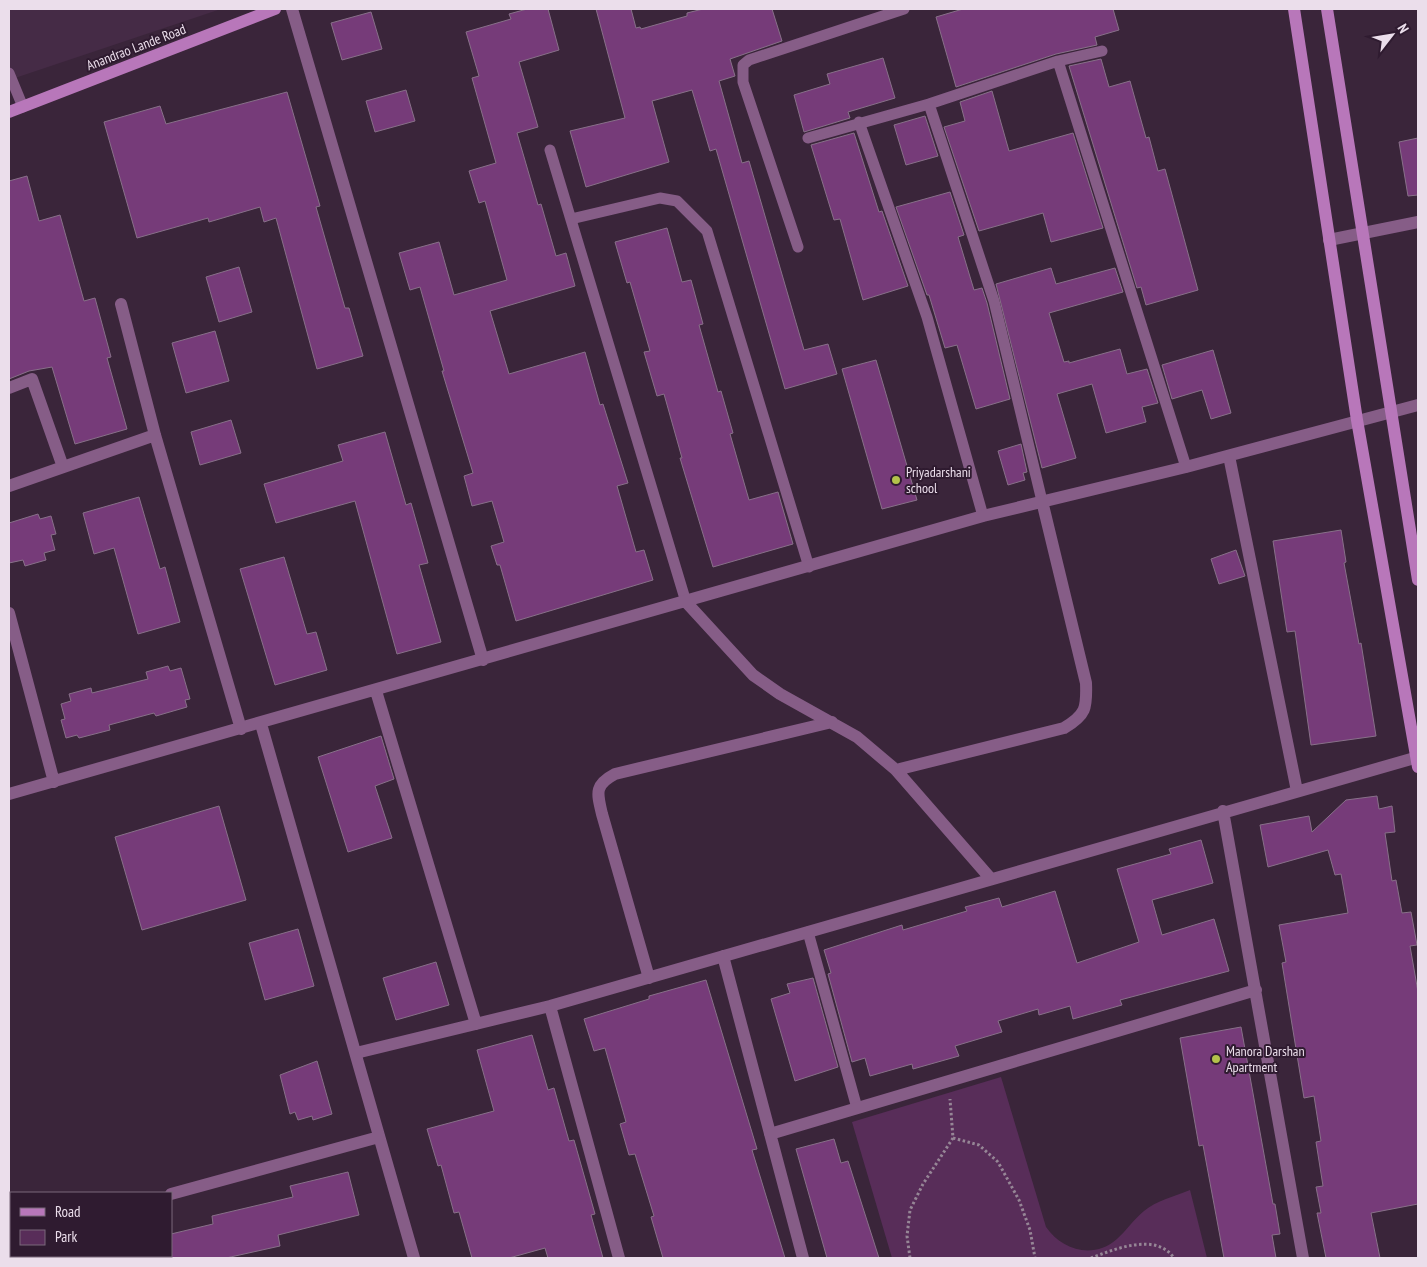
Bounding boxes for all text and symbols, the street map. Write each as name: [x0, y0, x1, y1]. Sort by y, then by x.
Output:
north arrow: [1367, 10, 1417, 60]
street label: Anandrao Lande Road: [84, 20, 188, 74]
text: N: [1393, 20, 1413, 36]
place label: Priyadarshani school: [906, 463, 971, 497]
marker: Priyadarshani school: [890, 474, 902, 486]
place label: Manora Darshan Apartment: [1226, 1042, 1305, 1076]
marker: Manora Darshan Apartment: [1210, 1053, 1222, 1065]
legend: [10, 1192, 172, 1257]
text: Road: [55, 1202, 81, 1221]
text: Park: [55, 1227, 77, 1246]

